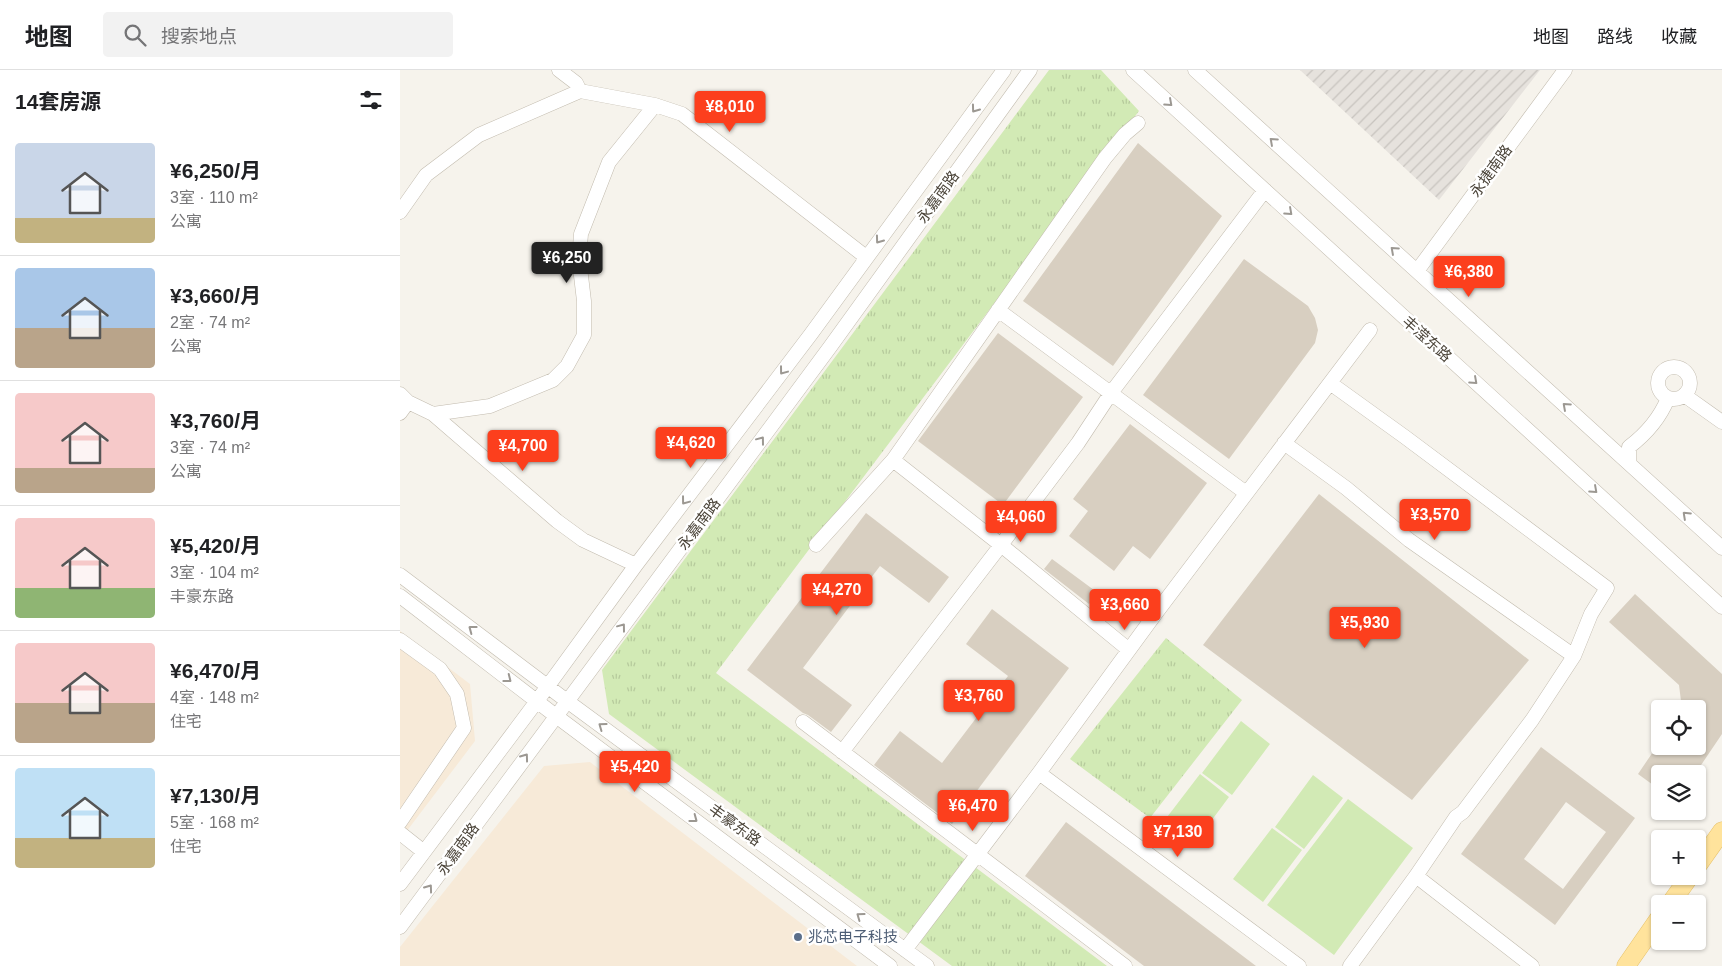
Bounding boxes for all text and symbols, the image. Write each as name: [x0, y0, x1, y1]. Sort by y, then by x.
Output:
search box: [103, 12, 453, 57]
icon: search: [121, 21, 149, 49]
text: 地图: [25, 23, 73, 50]
text: 搜索地点: [161, 26, 237, 47]
text: 地图: [1533, 27, 1569, 47]
text: 路线: [1597, 27, 1633, 47]
text: 收藏: [1661, 27, 1697, 47]
icon: filters: [357, 86, 385, 114]
text: 14套房源: [15, 90, 101, 113]
pin: ¥8,010: [689, 90, 771, 133]
one-way arrow: [1163, 97, 1172, 106]
text: ¥8,010: [706, 98, 754, 115]
one-way arrow: [973, 103, 981, 112]
one-way arrow: [1270, 137, 1279, 146]
street label: 永捷南路: [1466, 141, 1515, 200]
text: ¥6,250/月: [170, 159, 261, 182]
icon: home: [55, 163, 115, 223]
street label: 永嘉南路: [913, 167, 962, 226]
text: 3室 · 110 m²: [170, 189, 258, 206]
one-way arrow: [1283, 207, 1292, 216]
text: 公寓: [170, 213, 202, 230]
one-way arrow: [876, 234, 885, 244]
pin: ¥6,250: [526, 242, 608, 284]
one-way arrow: [1390, 247, 1399, 256]
text: ¥6,250: [543, 249, 591, 266]
pin: ¥6,380: [1428, 256, 1510, 298]
text: ¥6,380: [1445, 263, 1493, 280]
text: ¥3,660/月: [170, 284, 261, 307]
icon: home: [55, 288, 115, 348]
street label: 丰滢东路: [1399, 312, 1455, 365]
text: 2室 · 74 m²: [170, 314, 250, 331]
text: 公寓: [170, 338, 202, 355]
one-way arrow: [780, 365, 789, 375]
one-way arrow: [1468, 375, 1477, 384]
one-way arrow: [1563, 402, 1572, 411]
text: ¥3,760/月: [170, 409, 261, 432]
icon: home: [55, 413, 115, 473]
pin: ¥4,620: [650, 426, 732, 469]
pin: ¥4,700: [482, 430, 564, 472]
text: ¥4,620: [667, 434, 715, 451]
one-way arrow: [755, 436, 764, 446]
text: ¥4,700: [499, 437, 547, 454]
text: 3室 · 74 m²: [170, 439, 250, 456]
text: 公寓: [170, 463, 202, 480]
one-way arrow: [1588, 485, 1597, 494]
street label: 永嘉南路: [674, 495, 723, 553]
one-way arrow: [682, 495, 691, 505]
pin: ¥3,570: [1394, 498, 1476, 541]
pin: ¥4,060: [980, 500, 1062, 543]
text: ¥3,570: [1411, 506, 1459, 523]
text: ¥4,060: [997, 508, 1045, 525]
one-way arrow: [1683, 512, 1692, 521]
text: ¥5,420/月: [170, 534, 261, 557]
icon: home: [55, 538, 115, 598]
text: 3室 · 104 m²: [170, 564, 259, 581]
pin: ¥4,270: [796, 574, 878, 616]
text: ¥4,270: [813, 581, 861, 598]
text: 丰豪东路: [170, 588, 234, 605]
pin: ¥3,660: [1084, 588, 1166, 631]
text: ¥3,660: [1101, 596, 1149, 613]
pin: ¥5,930: [1324, 606, 1406, 649]
text: ¥5,930: [1341, 614, 1389, 631]
one-way arrow: [616, 623, 625, 633]
one-way arrow: [468, 626, 478, 635]
text: ¥6,470/月: [170, 659, 261, 682]
icon: home: [55, 663, 115, 723]
one-way arrow: [502, 673, 512, 682]
pin: ¥3,760: [938, 680, 1020, 722]
text: ¥3,760: [955, 687, 1003, 704]
text: 4室 · 148 m²: [170, 689, 259, 706]
map controls: [1651, 700, 1706, 950]
button: locate: [1651, 700, 1706, 755]
text: 住宅: [170, 713, 202, 730]
one-way arrow: [599, 724, 608, 732]
pin: ¥5,420: [594, 750, 676, 793]
one-way arrow: [520, 754, 528, 763]
text: ¥5,420: [611, 758, 659, 775]
button: layers: [1651, 765, 1706, 820]
text: ¥7,130/月: [170, 784, 261, 807]
icon: home: [55, 788, 115, 848]
pin: ¥6,470: [932, 790, 1014, 832]
text: ¥6,470: [949, 797, 997, 814]
street label: 丰豪东路: [706, 800, 765, 849]
one-way arrow: [688, 813, 698, 822]
text: 5室 · 168 m²: [170, 814, 259, 831]
pin: ¥7,130: [1137, 816, 1219, 858]
street label: 永嘉南路: [433, 819, 482, 878]
text: ¥7,130: [1154, 823, 1202, 840]
button: +: [1651, 830, 1706, 885]
text: 住宅: [170, 838, 202, 855]
one-way arrow: [423, 884, 432, 894]
button: −: [1651, 895, 1706, 950]
one-way arrow: [857, 914, 866, 922]
place label: 兆芯电子科技: [808, 928, 898, 945]
marker: 兆芯电子科技: [792, 931, 804, 943]

